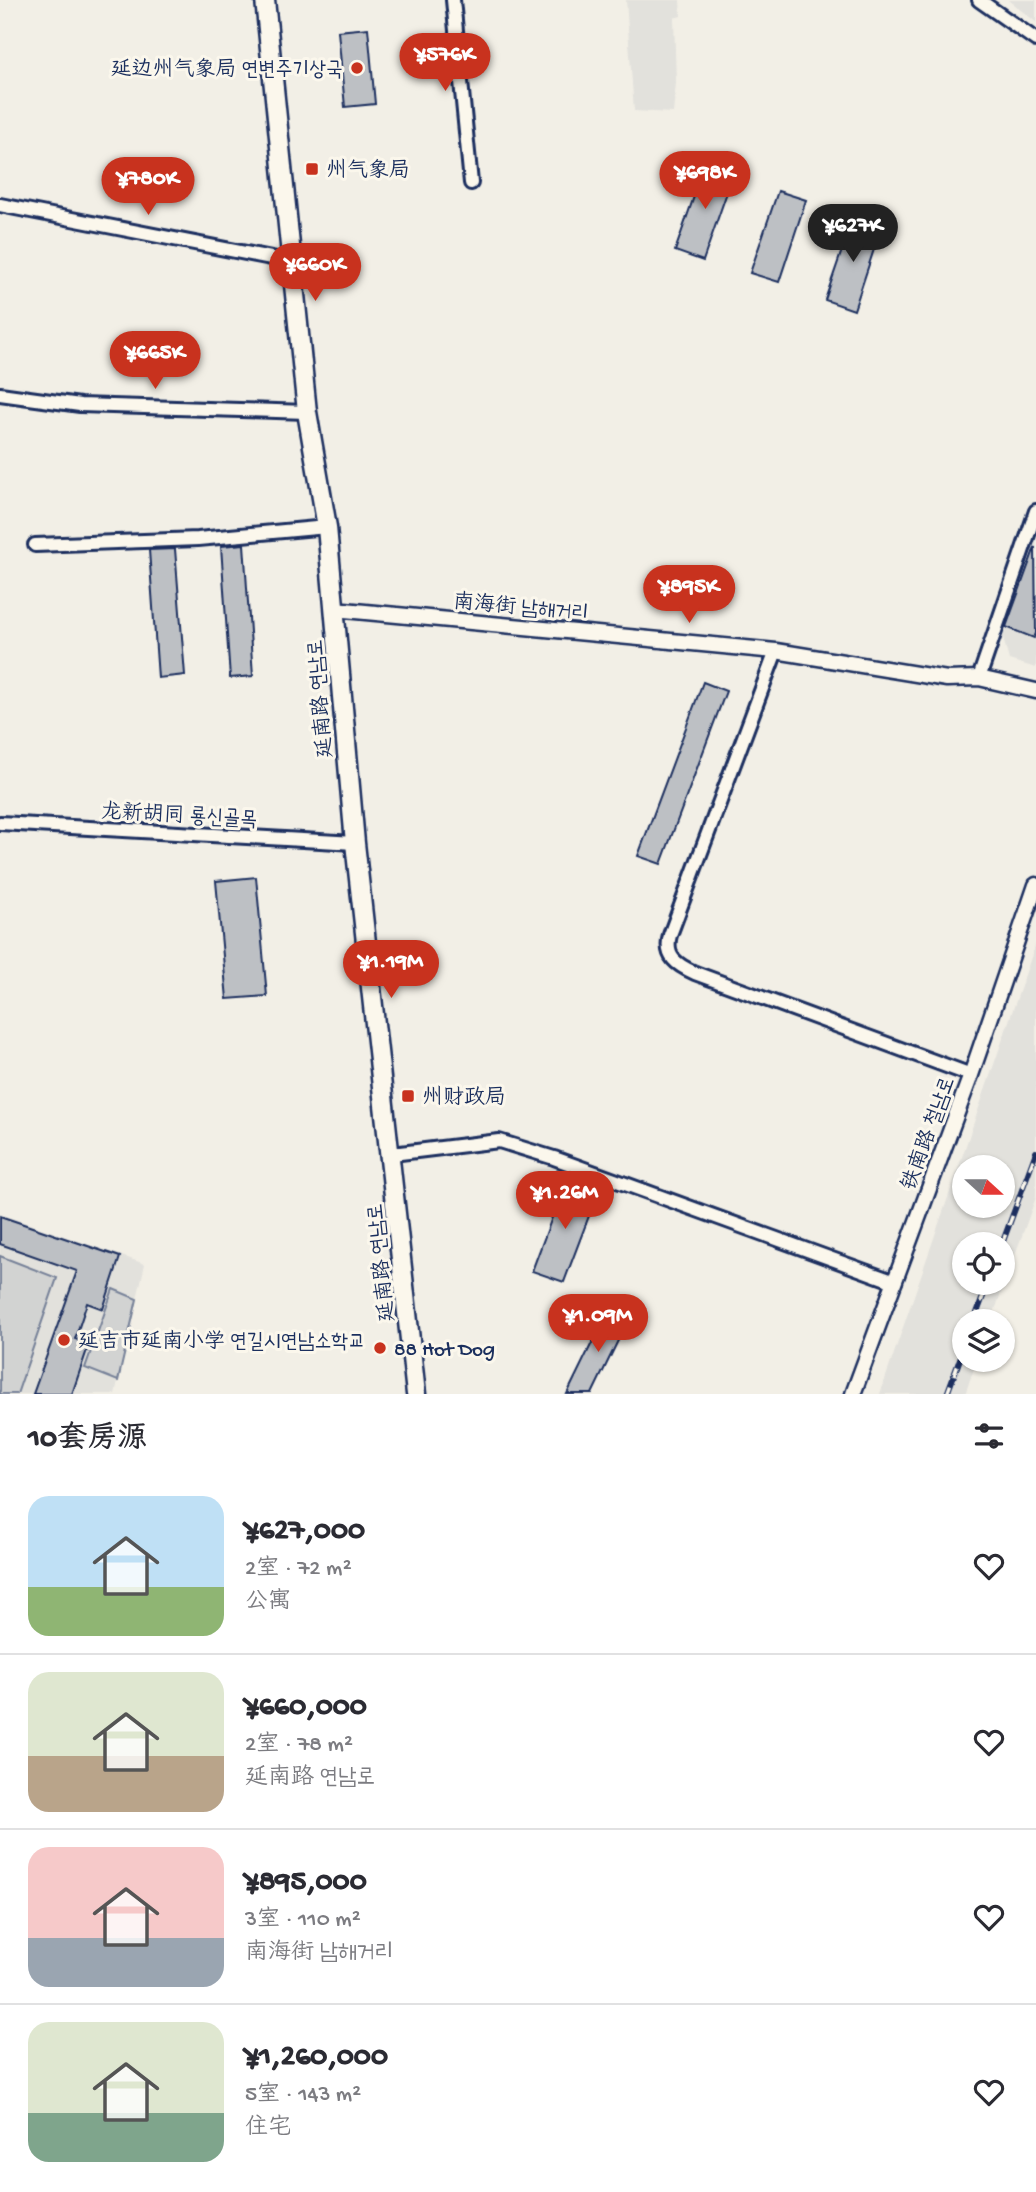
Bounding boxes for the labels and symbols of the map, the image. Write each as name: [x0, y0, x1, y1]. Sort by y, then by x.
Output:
pin: ¥576K: [396, 34, 494, 93]
place label: 延边州气象局 연변주기상국: [111, 57, 343, 84]
marker: 延边州气象局 연변주기상국: [349, 60, 365, 76]
pin: ¥698K: [656, 152, 754, 211]
pin: ¥780K: [99, 158, 197, 217]
place label: 州气象局: [326, 158, 410, 185]
marker: 州气象局: [304, 161, 320, 177]
pin: ¥627K: [804, 204, 902, 264]
pin: ¥660K: [266, 244, 364, 303]
pin: ¥665K: [106, 332, 204, 391]
pin: ¥895K: [640, 566, 738, 625]
street label: 南海街 남해거리: [452, 589, 589, 628]
street label: 延南路 연남로: [303, 638, 340, 759]
street label: 龙新胡同 룡신골목: [100, 799, 258, 834]
pin: ¥1.19M: [334, 940, 448, 1000]
street label: 铁南路 철남로: [896, 1073, 962, 1194]
place label: 州财政局: [422, 1085, 506, 1112]
marker: 州财政局: [400, 1088, 416, 1104]
north arrow: [952, 1155, 1015, 1218]
pin: ¥1.26M: [508, 1172, 622, 1231]
street label: 延南路 연남로: [363, 1202, 402, 1323]
pin: ¥1.09M: [541, 1294, 655, 1354]
place label: 延吉市延南小学 연길시연남소학교: [78, 1329, 365, 1356]
marker: 延吉市延南小学 연길시연남소학교: [56, 1332, 72, 1348]
place label: 88 Hot Dog: [394, 1339, 495, 1364]
marker: 88 Hot Dog: [372, 1340, 388, 1356]

